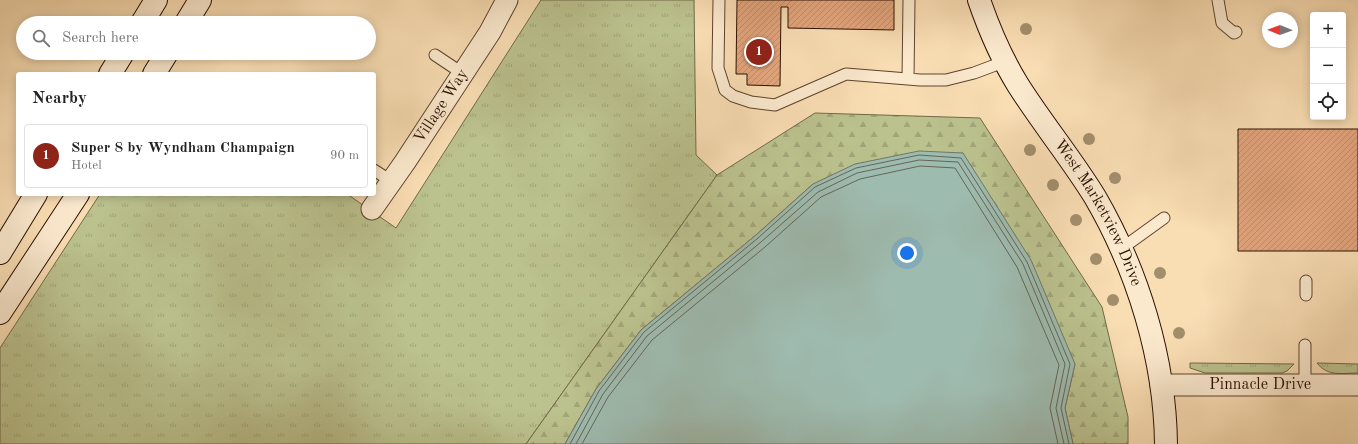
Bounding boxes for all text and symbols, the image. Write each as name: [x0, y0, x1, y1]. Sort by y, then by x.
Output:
north arrow: [1262, 12, 1298, 48]
map controls: [1310, 12, 1346, 120]
button: +: [1310, 12, 1346, 48]
search box: [16, 16, 376, 60]
icon: search: [30, 27, 52, 49]
text: Search here: [62, 31, 139, 46]
pin: 1: [746, 37, 772, 67]
button: −: [1310, 48, 1346, 84]
street label: Village Way: [411, 66, 472, 146]
button: locate: [1310, 84, 1346, 120]
text: Nearby: [32, 90, 87, 107]
street label: West Marketview Drive: [1051, 137, 1144, 288]
text: Super 8 by Wyndham Champaign: [71, 141, 295, 156]
text: 1: [42, 149, 50, 162]
text: 90 m: [330, 149, 359, 162]
text: Hotel: [71, 159, 102, 172]
your location: [897, 243, 917, 263]
street label: Pinnacle Drive: [1209, 377, 1311, 393]

